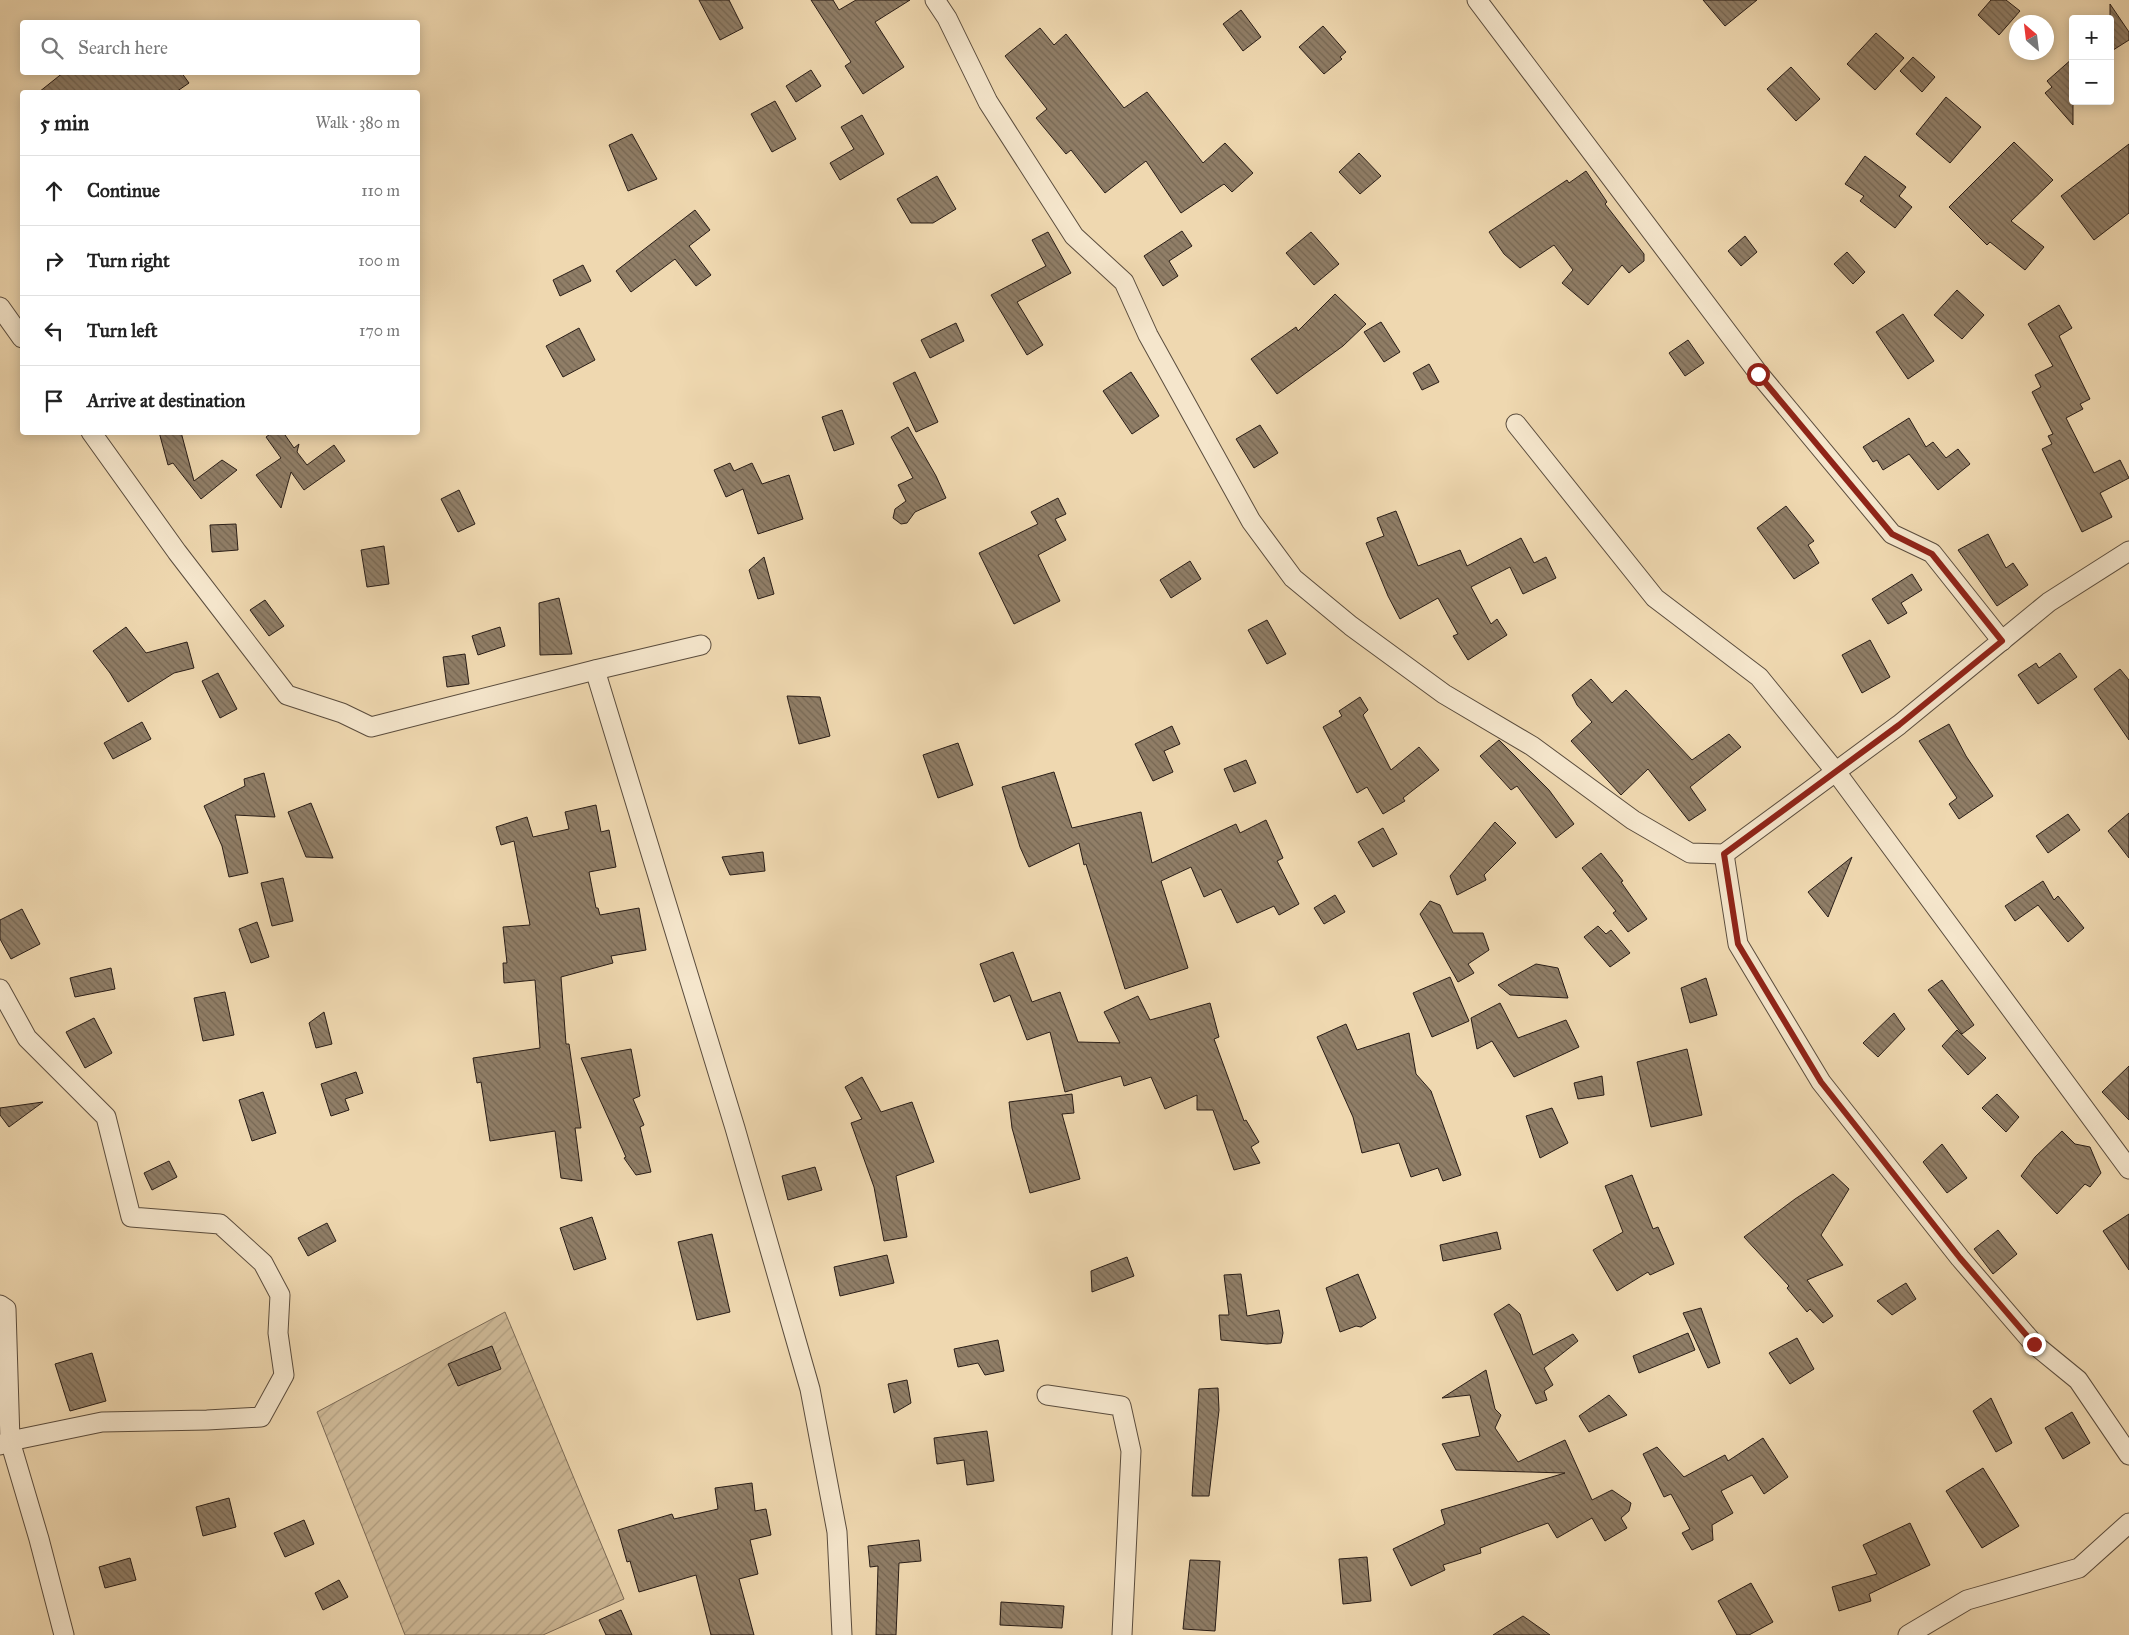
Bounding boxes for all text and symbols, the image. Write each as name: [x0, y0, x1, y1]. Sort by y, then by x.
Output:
north arrow: [2009, 15, 2054, 60]
map controls: [2069, 15, 2114, 105]
button: +: [2069, 15, 2114, 60]
search box: [20, 20, 420, 75]
icon: search: [38, 34, 66, 62]
text: Search here: [78, 36, 168, 59]
button: −: [2069, 60, 2114, 105]
text: 5 min: [40, 110, 89, 136]
text: Walk · 380 m: [316, 113, 400, 132]
icon: ahead: [40, 177, 68, 205]
text: Continue: [87, 179, 160, 202]
text: 110 m: [361, 181, 400, 200]
icon: right: [40, 247, 68, 275]
text: Turn right: [87, 249, 170, 272]
text: 100 m: [358, 251, 400, 270]
icon: left: [40, 317, 68, 345]
text: Turn left: [87, 319, 157, 342]
text: 170 m: [359, 321, 400, 340]
route start: [1747, 363, 1770, 386]
icon: arrive: [40, 387, 68, 415]
text: Arrive at destination: [87, 389, 245, 412]
route end: [2023, 1333, 2046, 1356]

